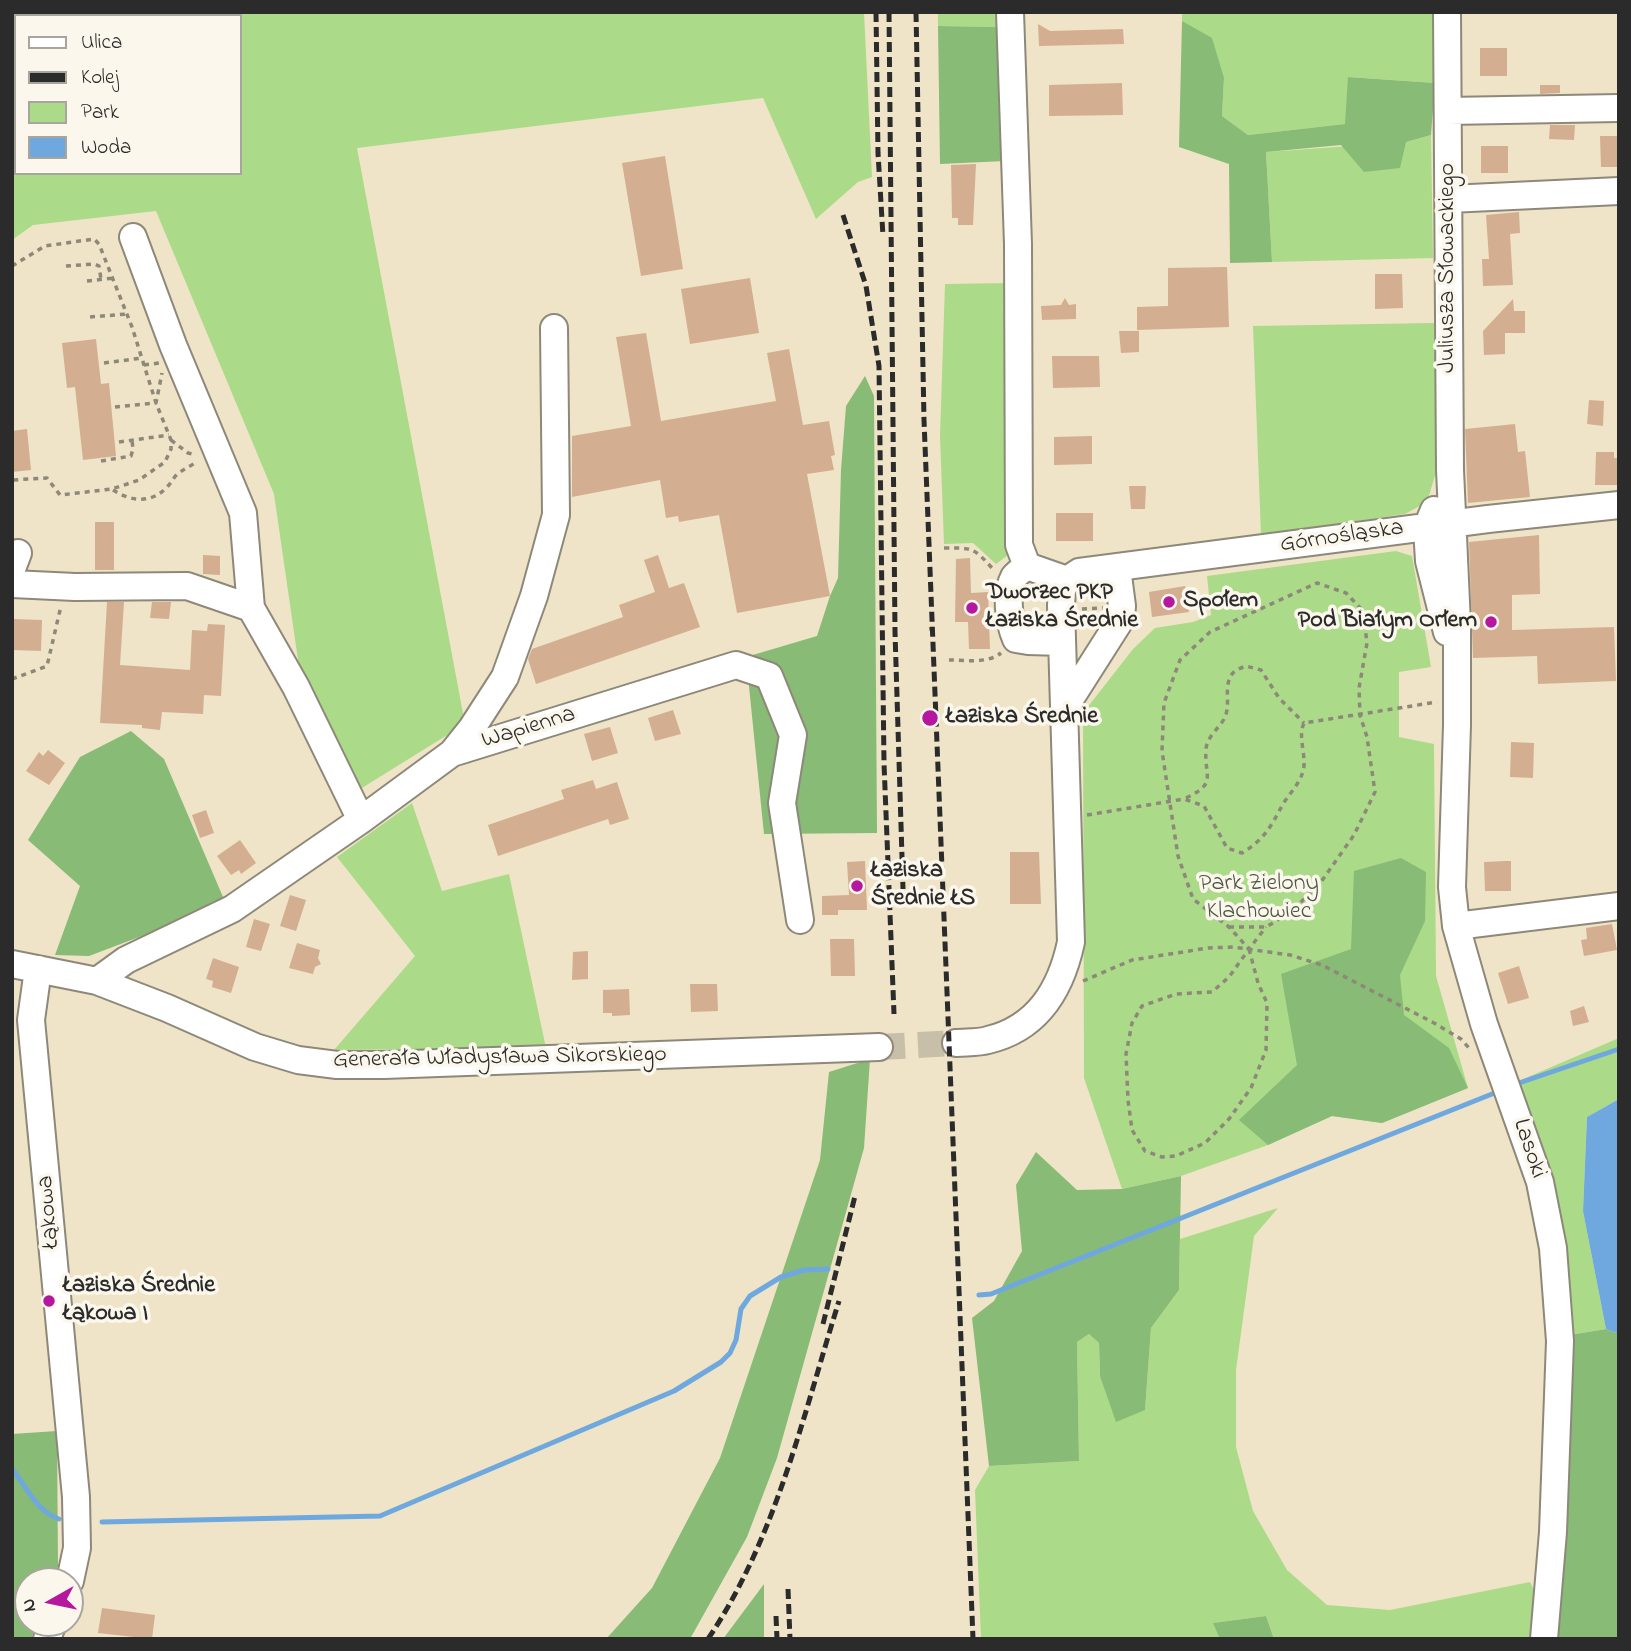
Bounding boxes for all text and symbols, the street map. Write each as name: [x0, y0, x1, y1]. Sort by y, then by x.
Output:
legend: [14, 14, 242, 175]
text: Ulica: [81, 28, 122, 58]
text: Kolej: [81, 63, 119, 93]
text: Park: [81, 98, 119, 128]
text: Woda: [81, 133, 131, 163]
street label: Juliusza Słowackiego: [1435, 163, 1463, 373]
street label: Górnośląska: [1279, 515, 1405, 561]
place label: Dworzec PKP Łaziska Średnie: [986, 580, 1138, 636]
place label: Społem: [1183, 588, 1258, 616]
marker: Społem: [1161, 594, 1177, 610]
marker: Dworzec PKP Łaziska Średnie: [964, 600, 980, 616]
place label: Pod Białym Orłem: [1298, 608, 1477, 636]
marker: Pod Białym Orłem: [1483, 614, 1499, 630]
street label: Wapienna: [479, 701, 579, 757]
place label: Łaziska Średnie: [946, 704, 1098, 732]
marker: Łaziska Średnie: [920, 708, 940, 728]
place label: Łaziska Średnie ŁS: [871, 858, 975, 914]
park label: Park Zielony Klachowiec: [1199, 871, 1319, 927]
marker: Łaziska Średnie ŁS: [849, 878, 865, 894]
street label: Generała Władysława Sikorskiego: [333, 1042, 667, 1076]
street label: Lasoki: [1505, 1116, 1551, 1182]
street label: Łąkowa: [32, 1174, 68, 1250]
place label: Łaziska Średnie Łąkowa I: [63, 1273, 215, 1329]
marker: Łaziska Średnie Łąkowa I: [41, 1293, 57, 1309]
north arrow: [14, 1567, 84, 1637]
text: N: [15, 1597, 44, 1614]

